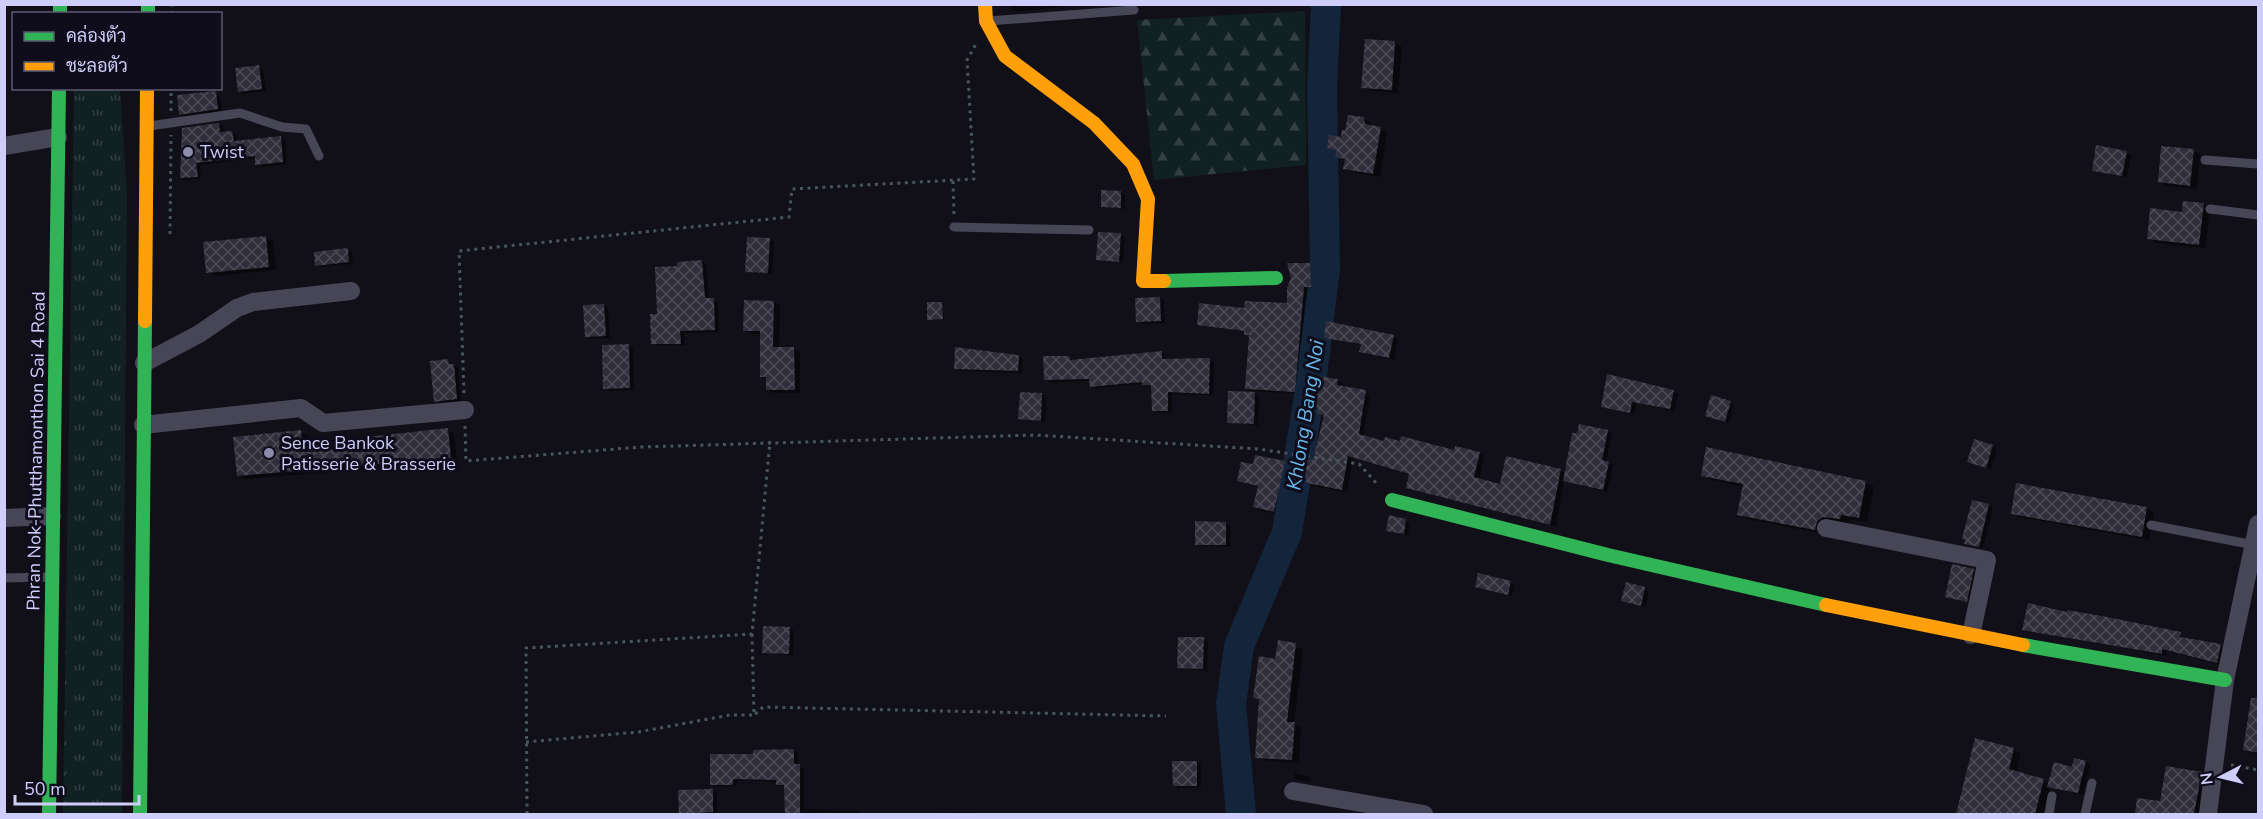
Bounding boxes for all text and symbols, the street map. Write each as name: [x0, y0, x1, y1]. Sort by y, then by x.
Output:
legend: [12, 12, 222, 90]
text: คล่องตัว: [66, 24, 126, 48]
text: ชะลอตัว: [66, 54, 128, 78]
place label: Twist: [200, 140, 245, 164]
marker: Twist: [181, 145, 195, 159]
street label: Phran Nok-Phutthamonthon Sai 4 Road: [21, 291, 51, 611]
water label: Khlong Bang Noi: [1280, 338, 1331, 492]
place label: Sence Bankok Patisserie & Brasserie: [281, 431, 456, 476]
marker: Sence Bankok Patisserie & Brasserie: [262, 446, 276, 460]
north arrow: [2191, 747, 2251, 807]
scale bar: [15, 768, 140, 806]
text: N: [2195, 771, 2219, 786]
text: 50 m: [24, 777, 66, 801]

